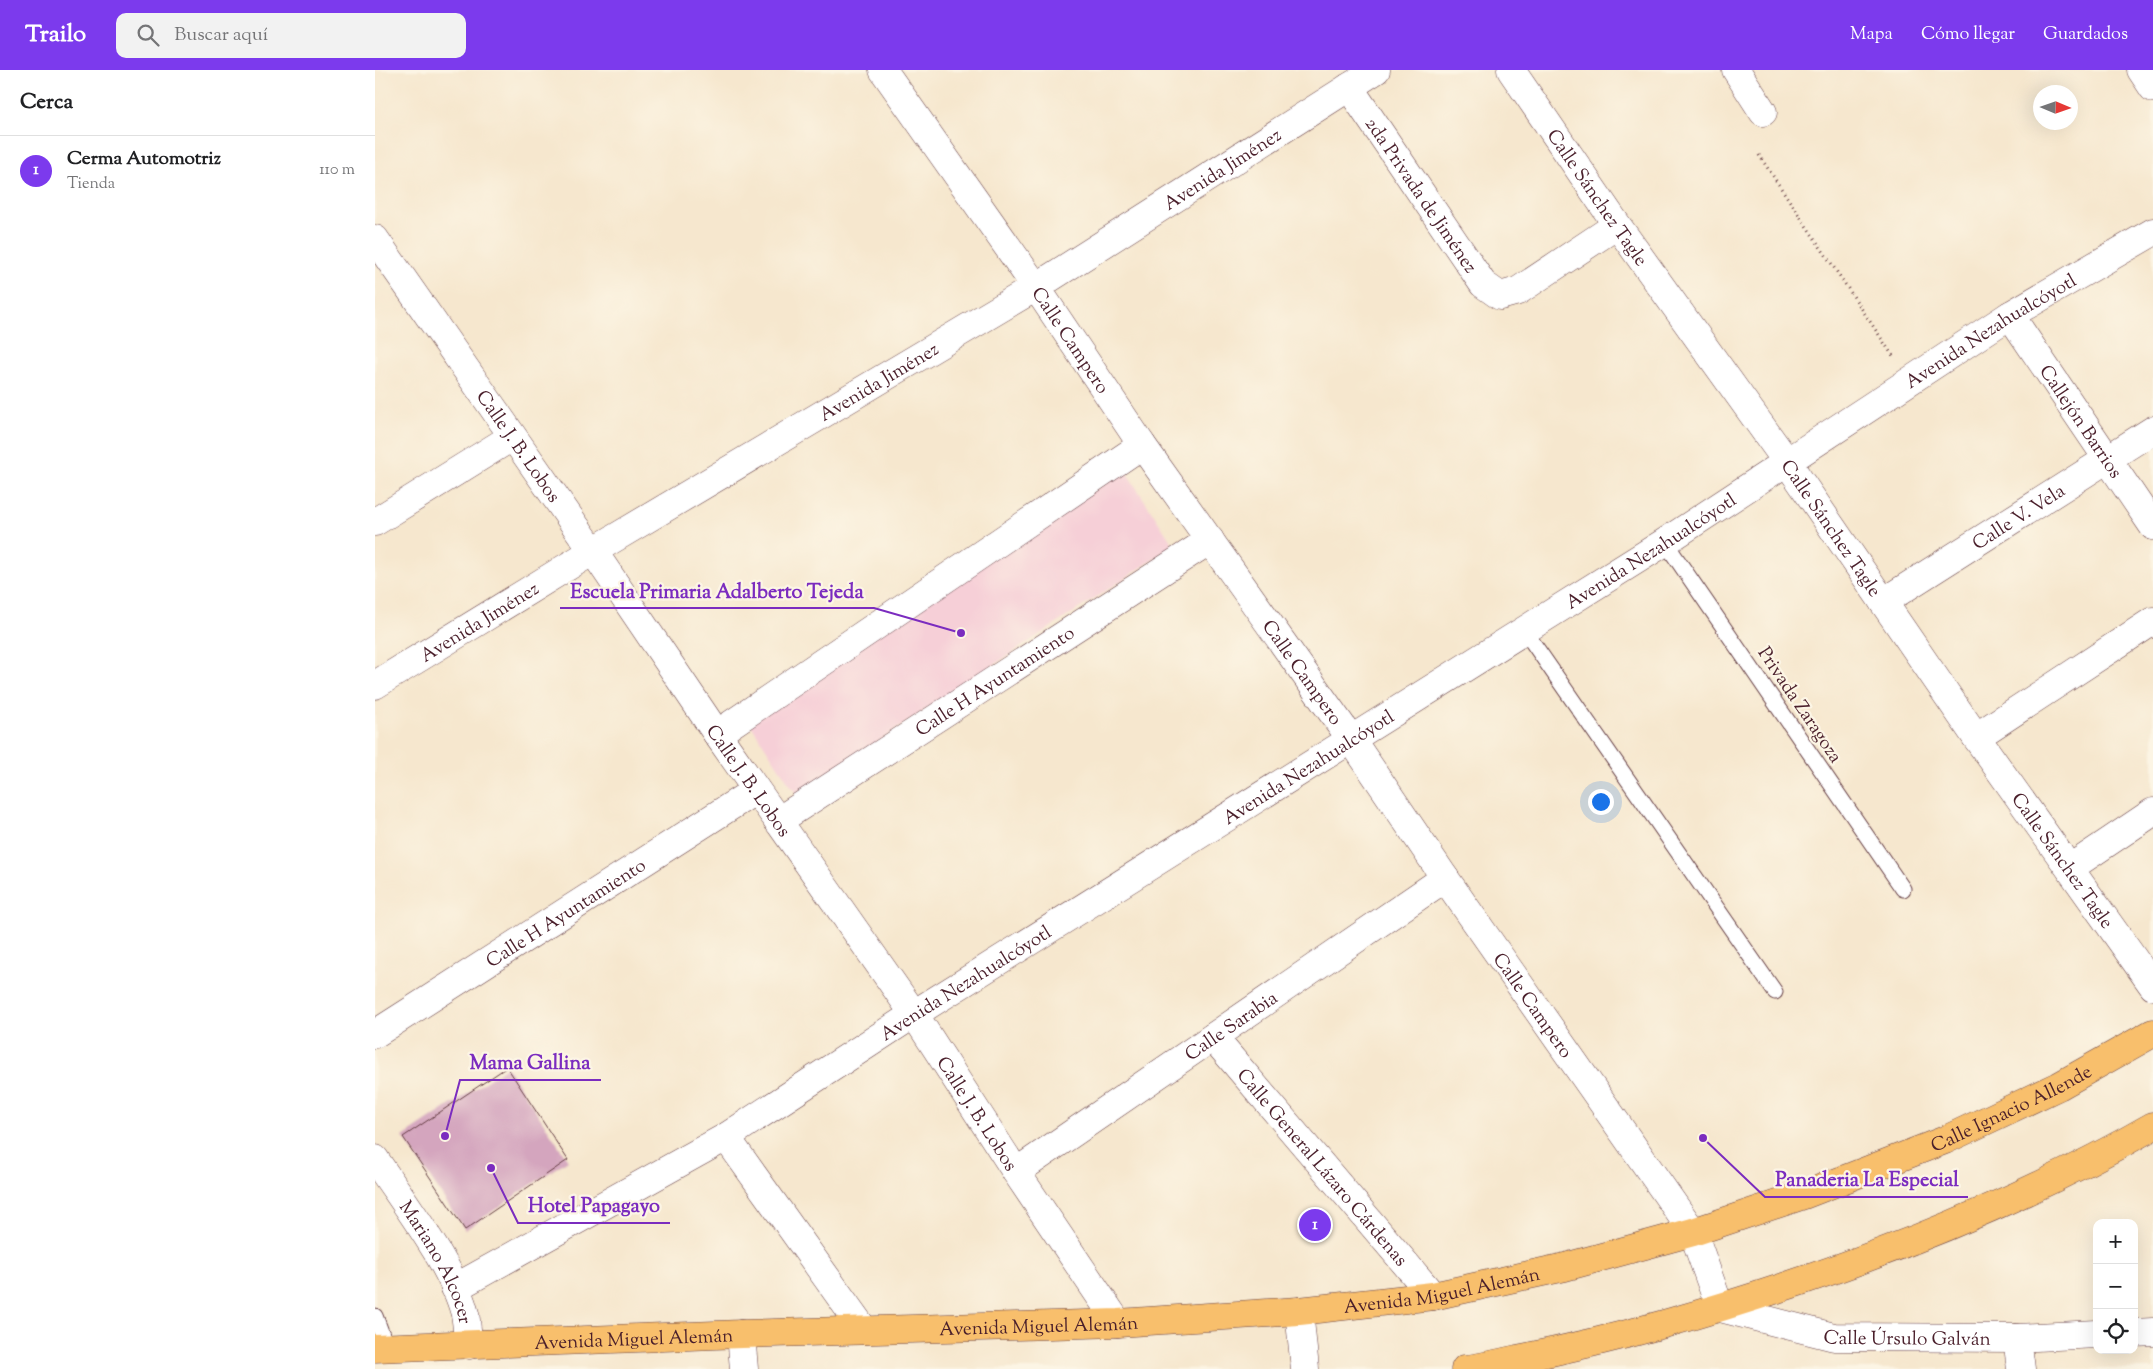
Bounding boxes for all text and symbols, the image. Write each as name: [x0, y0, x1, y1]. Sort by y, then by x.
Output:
search box: [116, 13, 466, 58]
text: Trailo: [25, 18, 86, 52]
icon: search: [134, 21, 162, 49]
text: Buscar aquí: [174, 22, 268, 49]
text: Mapa: [1850, 22, 1893, 48]
text: Cómo llegar: [1921, 22, 2015, 48]
text: Guardados: [2043, 22, 2128, 48]
north arrow: [2033, 85, 2078, 130]
text: Cerca: [20, 88, 73, 118]
street label: 2da Privada de Jiménez: [1357, 113, 1483, 279]
street label: Avenida Jiménez: [1159, 123, 1287, 218]
street label: Calle Sánchez Tagle: [1539, 124, 1653, 273]
text: Cerma Automotriz: [67, 146, 221, 173]
text: 1: [33, 159, 39, 182]
text: 110 m: [319, 159, 355, 182]
text: Tienda: [67, 173, 115, 196]
street label: Avenida Nezahualcóyotl: [1900, 268, 2082, 396]
street label: Calle Campero: [1024, 282, 1115, 400]
street label: Avenida Jiménez: [815, 337, 945, 429]
street label: Callejón Barrios: [2032, 360, 2128, 485]
street label: Calle J. B. Lobos: [468, 385, 566, 509]
street label: Calle Sánchez Tagle: [1773, 455, 1887, 603]
street label: Calle V. Vela: [1968, 478, 2071, 558]
street label: Avenida Nezahualcóyotl: [1561, 488, 1742, 617]
callout: Escuela Primaria Adalberto Tejeda: [560, 573, 874, 608]
street label: Avenida Jiménez: [416, 576, 545, 670]
text: Escuela Primaria Adalberto Tejeda: [570, 579, 864, 608]
street label: Calle Campero: [1254, 615, 1348, 731]
street label: Calle H Ayuntamiento: [911, 621, 1081, 744]
street label: Privada Zaragoza: [1750, 642, 1848, 769]
street label: Avenida Nezahualcóyotl: [1218, 705, 1400, 833]
street label: Calle J. B. Lobos: [698, 720, 796, 843]
street label: Calle Sánchez Tagle: [2004, 788, 2119, 935]
your location: [1588, 789, 1614, 815]
street label: Calle H Ayuntamiento: [481, 853, 652, 976]
street label: Avenida Nezahualcóyotl: [875, 920, 1057, 1049]
street label: Calle Campero: [1485, 948, 1578, 1064]
street label: Calle Sarabia: [1180, 985, 1284, 1069]
callout: Mama Gallina: [460, 1045, 601, 1080]
text: Mama Gallina: [469, 1050, 591, 1079]
street label: Calle J. B. Lobos: [929, 1052, 1023, 1177]
street label: Calle Ignacio Allende: [1927, 1059, 2097, 1160]
street label: Calle General Lázaro Cárdenas: [1229, 1063, 1413, 1273]
callout: Panaderia La Especial: [1765, 1162, 1968, 1197]
text: Panaderia La Especial: [1775, 1167, 1959, 1196]
callout: Hotel Papagayo: [518, 1188, 670, 1223]
text: Hotel Papagayo: [528, 1193, 660, 1222]
street label: Mariano Alcocer: [391, 1196, 477, 1325]
pin: 1: [1299, 1206, 1331, 1244]
map controls: [2093, 1219, 2138, 1354]
button: +: [2093, 1219, 2138, 1264]
street label: Avenida Miguel Alemán: [1342, 1262, 1543, 1322]
button: −: [2093, 1264, 2138, 1309]
button: locate: [2093, 1309, 2138, 1354]
street label: Avenida Miguel Alemán: [939, 1311, 1139, 1344]
street label: Avenida Miguel Alemán: [534, 1323, 734, 1358]
street label: Calle Úrsulo Galván: [1820, 1324, 1991, 1354]

